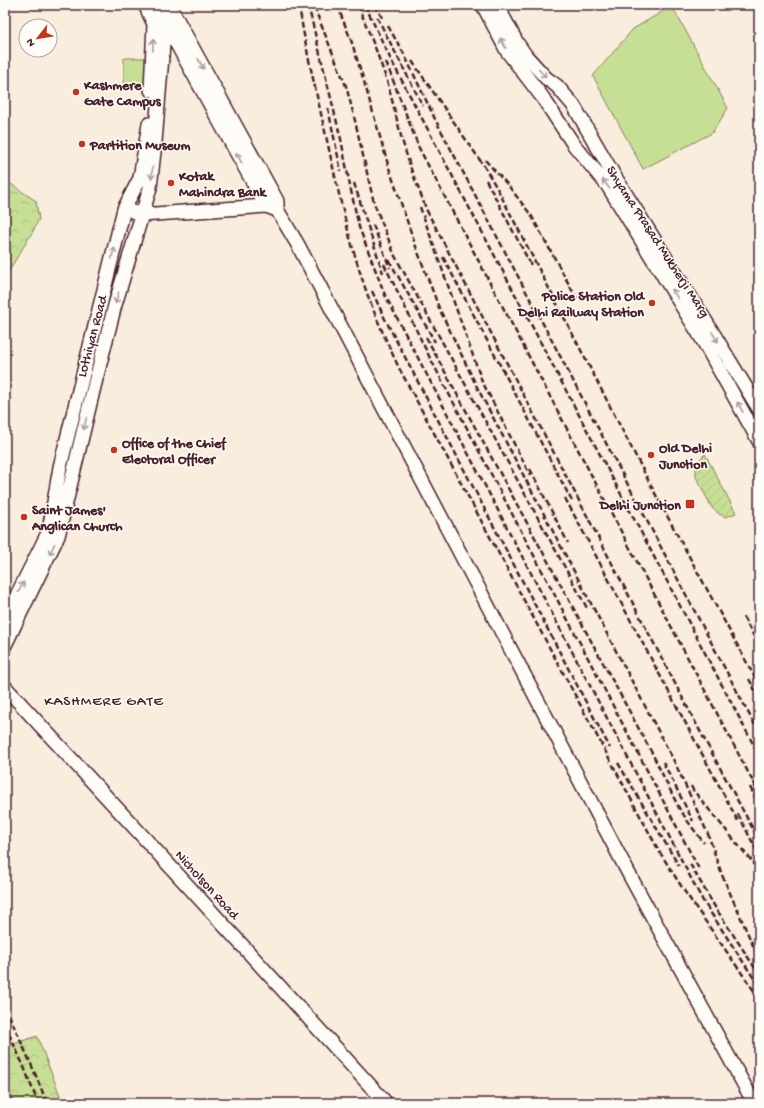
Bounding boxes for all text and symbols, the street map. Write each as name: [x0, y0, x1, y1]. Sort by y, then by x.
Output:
north arrow: [18, 18, 58, 58]
text: N: [24, 36, 38, 48]
one-way arrow: [499, 37, 507, 49]
one-way arrow: [149, 39, 156, 52]
one-way arrow: [197, 58, 205, 70]
one-way arrow: [537, 68, 546, 78]
place label: Kashmere Gate Campus: [83, 78, 162, 111]
marker: Kashmere Gate Campus: [71, 87, 81, 97]
place label: Partition Museum: [89, 138, 190, 155]
marker: Partition Museum: [77, 139, 87, 149]
one-way arrow: [235, 152, 243, 164]
street label: Shyama Prasad Mukherji Marg: [601, 163, 712, 322]
one-way arrow: [148, 166, 156, 179]
place label: Kotak Mahindra Bank: [178, 169, 268, 202]
marker: Kotak Mahindra Bank: [166, 178, 176, 188]
one-way arrow: [602, 179, 611, 190]
one-way arrow: [110, 247, 117, 260]
place label: Police Station Old Delhi Railway Station: [516, 289, 646, 322]
one-way arrow: [670, 289, 679, 300]
street label: Lothiyan Road: [74, 292, 113, 379]
one-way arrow: [113, 292, 120, 305]
marker: Police Station Old Delhi Railway Station: [647, 298, 657, 308]
one-way arrow: [711, 331, 719, 342]
one-way arrow: [736, 401, 744, 413]
one-way arrow: [81, 418, 88, 431]
place label: Office of the Chief Electoral Officer: [122, 436, 227, 469]
place label: Old Delhi Junction: [658, 441, 712, 474]
marker: Office of the Chief Electoral Officer: [109, 445, 119, 455]
marker: Old Delhi Junction: [646, 450, 656, 460]
place label: Delhi Junction: [598, 498, 681, 515]
marker: Delhi Junction: [684, 498, 696, 510]
place label: Saint James' Anglican Church: [31, 503, 123, 536]
marker: Saint James' Anglican Church: [19, 512, 29, 522]
one-way arrow: [48, 543, 55, 555]
one-way arrow: [18, 581, 25, 593]
district label: KASHMERE GATE: [44, 693, 164, 711]
street label: Nicholson Road: [170, 847, 243, 925]

